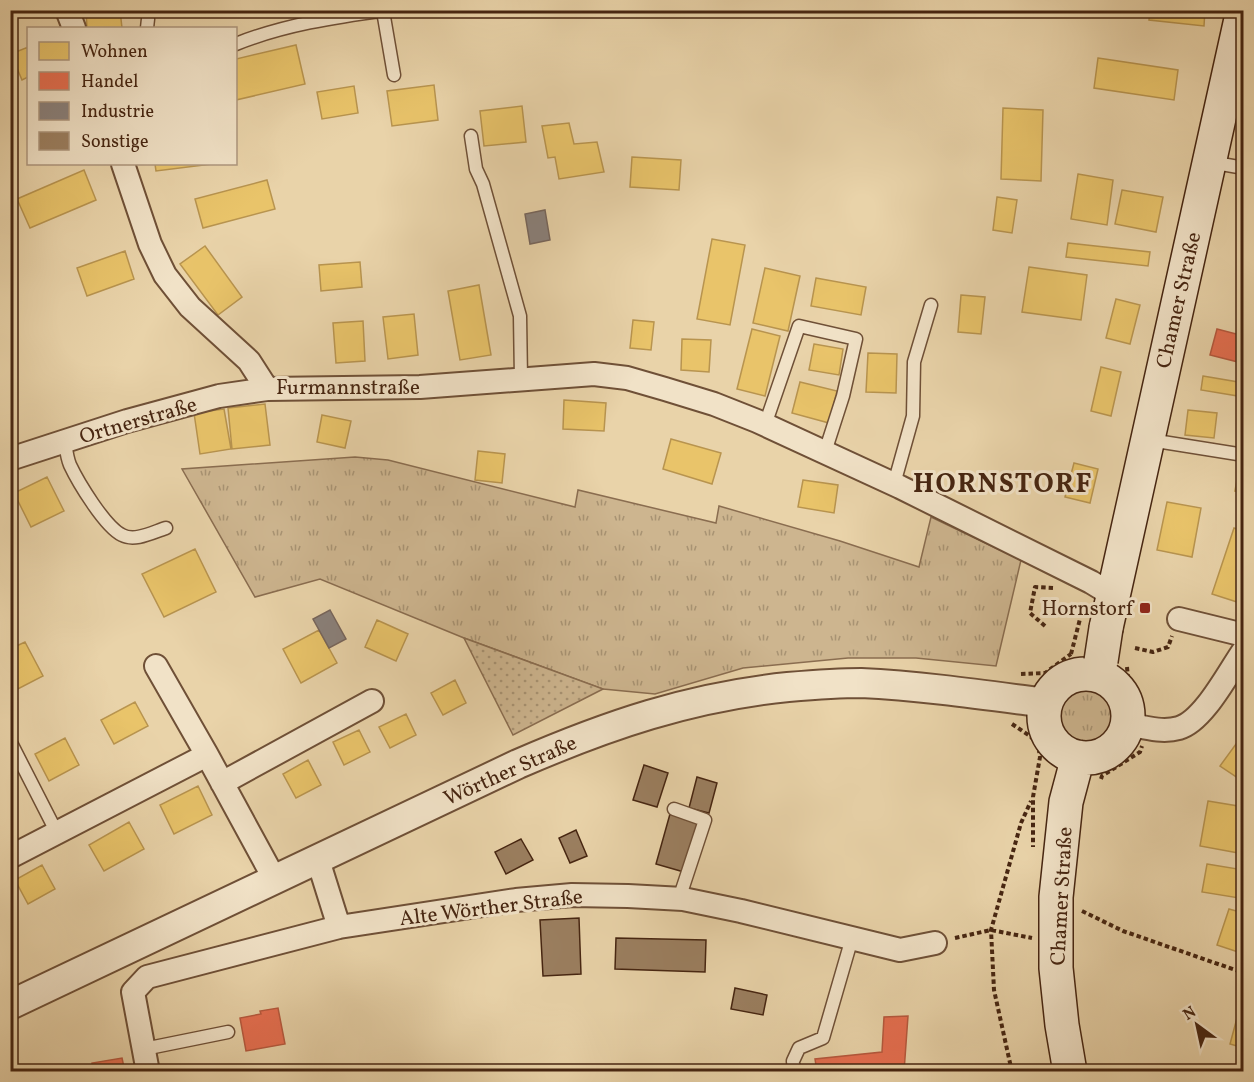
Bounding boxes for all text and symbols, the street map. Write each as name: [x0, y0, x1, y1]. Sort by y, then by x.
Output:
legend: [27, 27, 237, 165]
text: Wohnen: [81, 40, 148, 65]
text: Handel: [81, 70, 138, 95]
text: Industrie: [81, 100, 154, 125]
text: Sonstige: [81, 130, 148, 155]
street label: Chamer Straße: [1150, 229, 1209, 371]
street label: Furmannstraße: [276, 374, 420, 403]
street label: Ortnerstraße: [76, 391, 201, 452]
district label: HORNSTORF: [913, 466, 1093, 504]
place label: Hornstorf: [1041, 595, 1135, 624]
marker: Hornstorf: [1138, 601, 1152, 615]
street label: Wörther Straße: [439, 729, 582, 814]
street label: Chamer Straße: [1044, 826, 1081, 966]
street label: Alte Wörther Straße: [398, 883, 585, 934]
north arrow: [1167, 995, 1227, 1055]
text: N: [1179, 1002, 1201, 1026]

